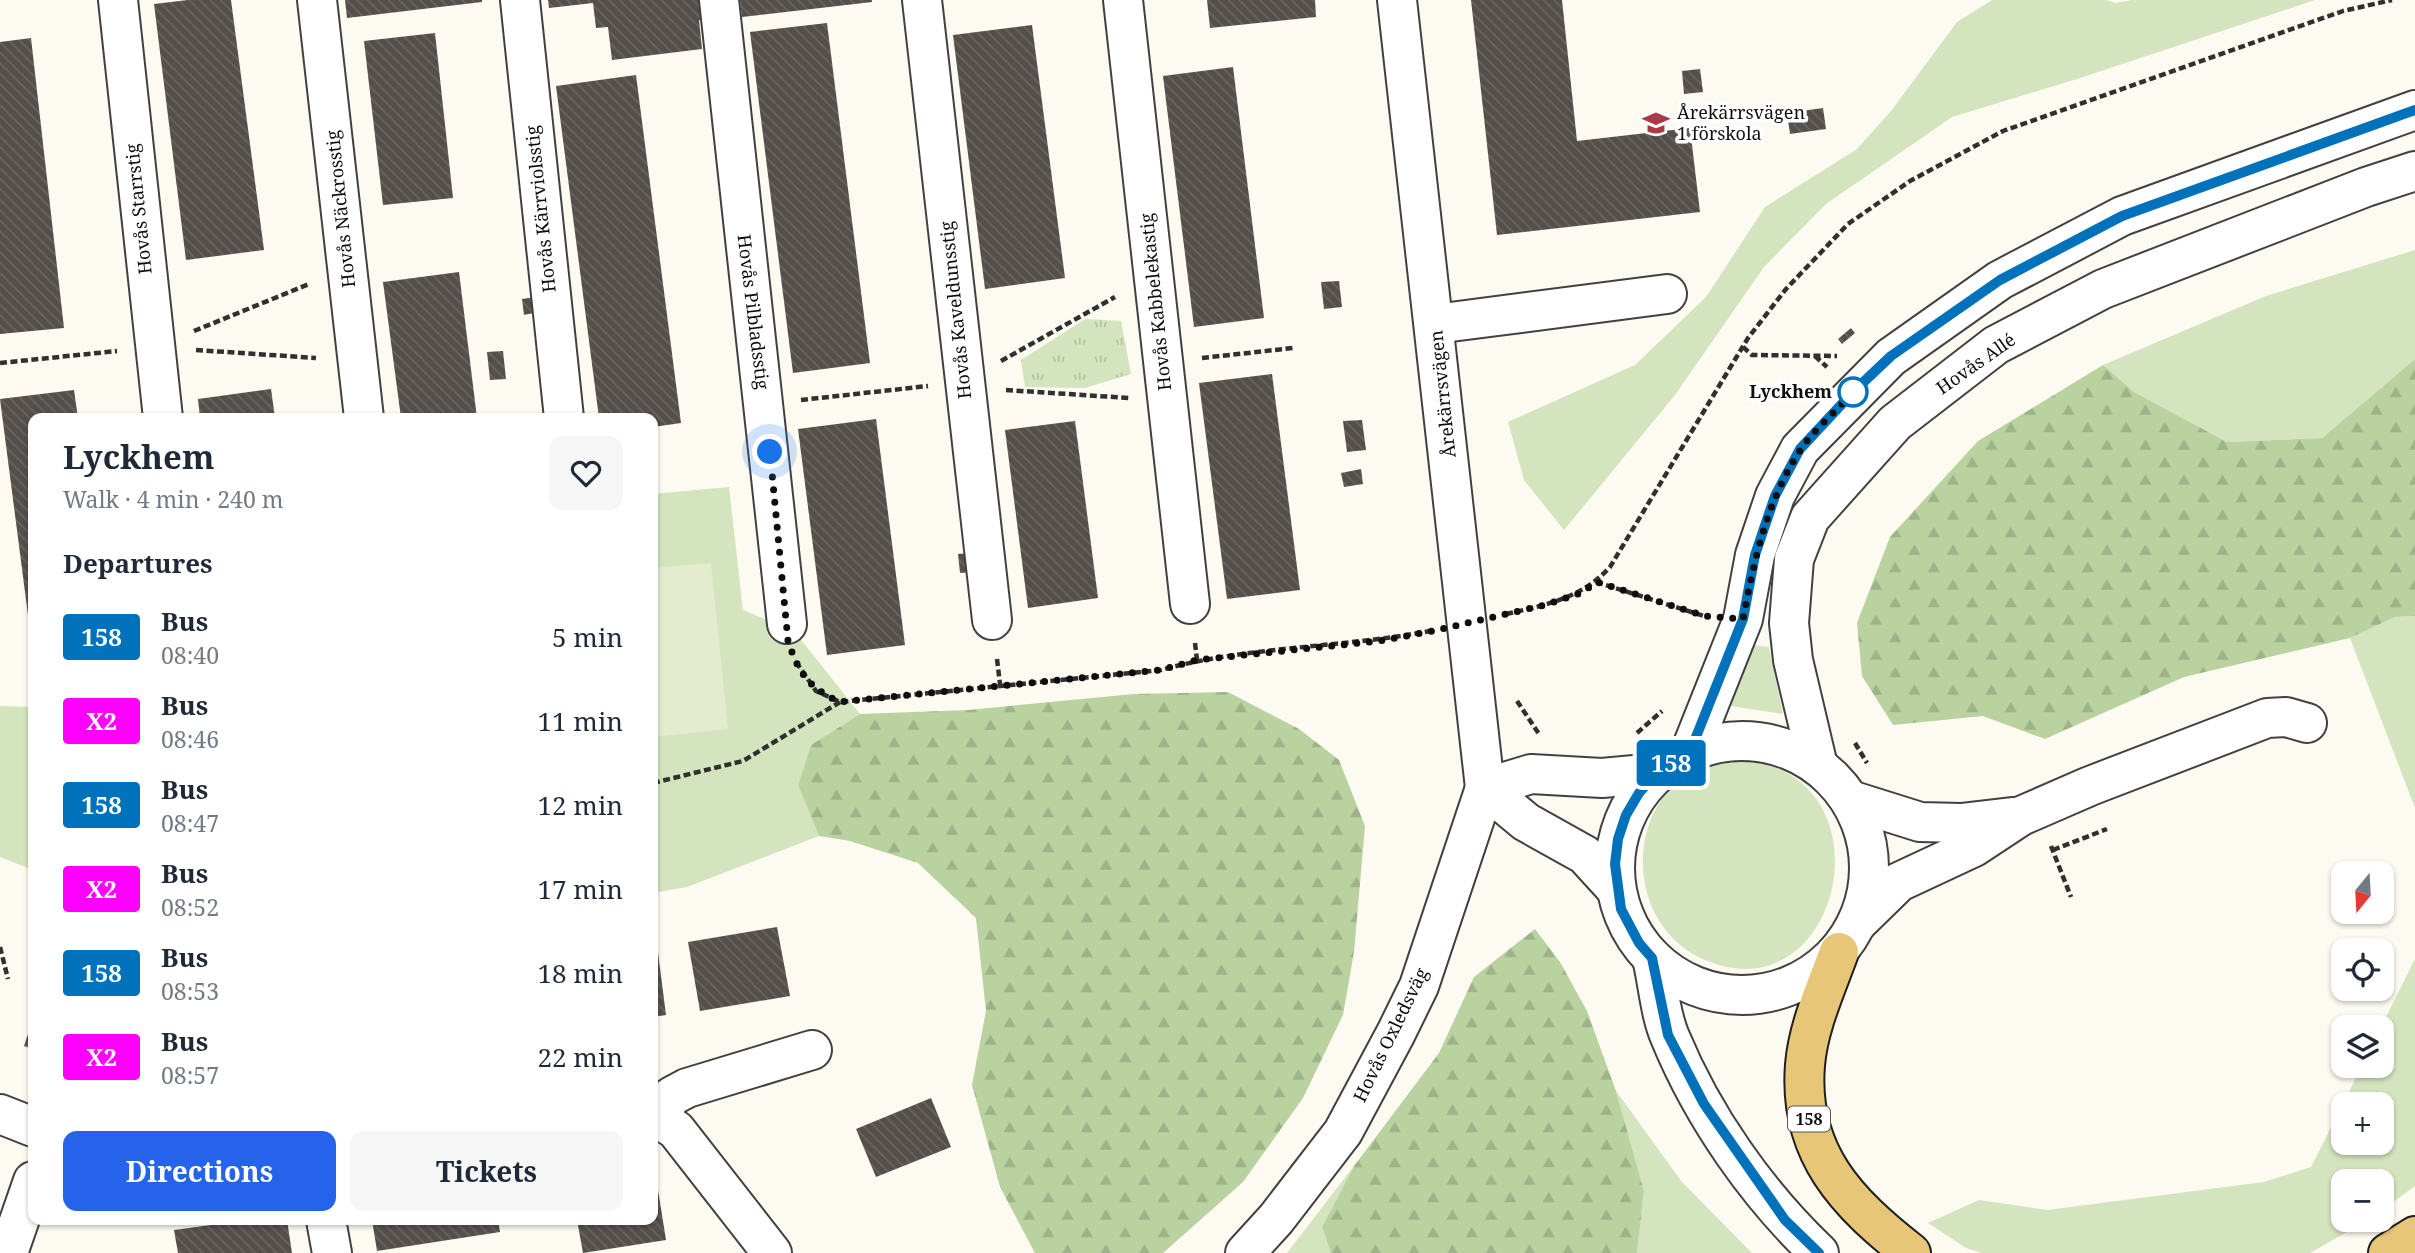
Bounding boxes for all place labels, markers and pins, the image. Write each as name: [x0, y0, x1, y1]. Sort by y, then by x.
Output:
place label: Årekärrsvägen 1 förskola: [1677, 100, 1805, 145]
school or university icon: Årekärrsvägen 1 förskola: [1641, 108, 1671, 138]
marker: Lyckhem: [1838, 377, 1868, 407]
place label: Lyckhem: [1749, 379, 1832, 403]

